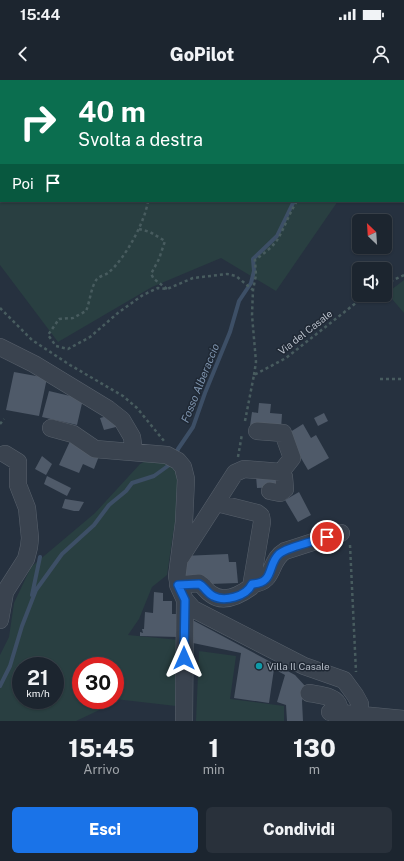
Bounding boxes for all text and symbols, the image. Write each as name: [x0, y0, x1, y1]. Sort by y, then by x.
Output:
text: 15:44: [20, 6, 60, 23]
icon: back: [12, 43, 34, 65]
icon: person: [370, 43, 392, 65]
text: GoPilot: [170, 44, 234, 65]
text: 40 m: [78, 95, 146, 128]
icon: right: [12, 96, 64, 148]
text: Svolta a destra: [78, 129, 203, 150]
icon: arrive: [42, 172, 64, 194]
text: Poi: [12, 175, 34, 192]
north arrow: [352, 214, 392, 254]
map controls: [352, 214, 392, 302]
button: sound: [352, 262, 392, 302]
street label: Via del Casale: [276, 307, 335, 357]
water label: Fosso Alberaccio: [179, 342, 221, 424]
pin: [310, 520, 344, 554]
icon: arrive: [316, 526, 338, 548]
position arrow: [163, 637, 205, 679]
speed limit sign: 30: [72, 657, 124, 709]
place label: Villa Il Casale: [267, 660, 330, 672]
marker: Villa Il Casale: [254, 661, 264, 671]
text: 21: [27, 666, 49, 690]
text: km/h: [26, 687, 50, 699]
text: 15:45: [68, 734, 135, 762]
text: 1: [209, 734, 219, 762]
text: 130: [293, 734, 336, 762]
text: Arrivo: [83, 762, 120, 777]
text: min: [203, 762, 225, 777]
text: m: [309, 762, 320, 777]
button: Esci: [12, 807, 198, 853]
button: Condividi: [206, 807, 392, 853]

